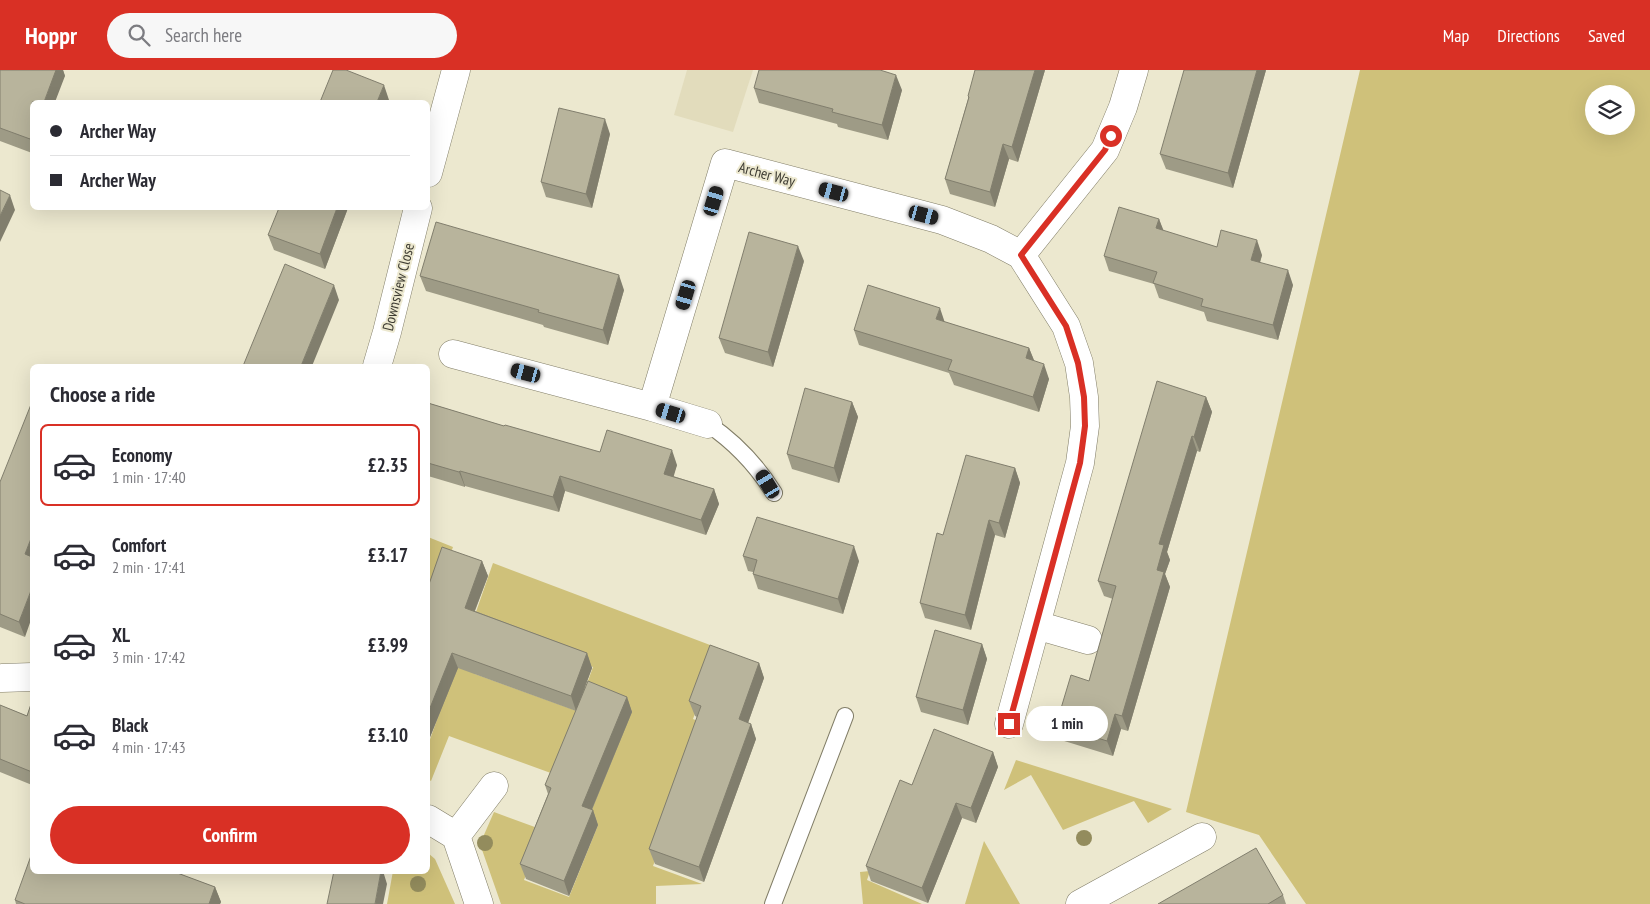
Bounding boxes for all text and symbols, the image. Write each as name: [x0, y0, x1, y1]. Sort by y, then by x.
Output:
search box: [107, 13, 457, 58]
text: Hoppr: [25, 20, 77, 51]
icon: search: [125, 21, 153, 49]
text: Search here: [165, 23, 242, 47]
text: Map: [1443, 24, 1469, 47]
text: Directions: [1497, 24, 1560, 47]
text: Saved: [1588, 24, 1625, 47]
map controls: [1585, 85, 1635, 135]
button: layers: [1585, 85, 1635, 135]
text: Archer Way: [80, 119, 156, 143]
route start: [1100, 125, 1122, 147]
street label: Archer Way: [737, 157, 798, 191]
text: Archer Way: [80, 168, 156, 192]
car: [817, 181, 850, 203]
car: [702, 184, 725, 218]
car: [907, 204, 940, 226]
street label: Downsview Close: [378, 241, 418, 333]
car: [674, 278, 697, 312]
car: [509, 362, 542, 384]
text: Choose a ride: [50, 380, 155, 408]
car: [654, 401, 687, 425]
icon: car: [52, 443, 97, 488]
text: Economy: [112, 443, 172, 467]
text: £2.35: [368, 453, 408, 477]
text: 1 min · 17:40: [112, 467, 186, 487]
car: [753, 467, 782, 501]
icon: car: [52, 533, 97, 578]
text: Comfort: [112, 533, 166, 557]
text: £3.17: [368, 543, 408, 567]
text: 2 min · 17:41: [112, 557, 186, 577]
icon: car: [52, 623, 97, 668]
text: XL: [112, 623, 130, 647]
text: £3.99: [368, 633, 408, 657]
text: 3 min · 17:42: [112, 647, 186, 667]
callout: 1 min: [1026, 706, 1109, 742]
icon: car: [52, 713, 97, 758]
text: Black: [112, 713, 148, 737]
route end: [998, 713, 1020, 735]
text: 1 min: [1051, 713, 1083, 733]
text: £3.10: [368, 723, 408, 747]
text: 4 min · 17:43: [112, 737, 186, 757]
button: Confirm: [50, 806, 410, 864]

